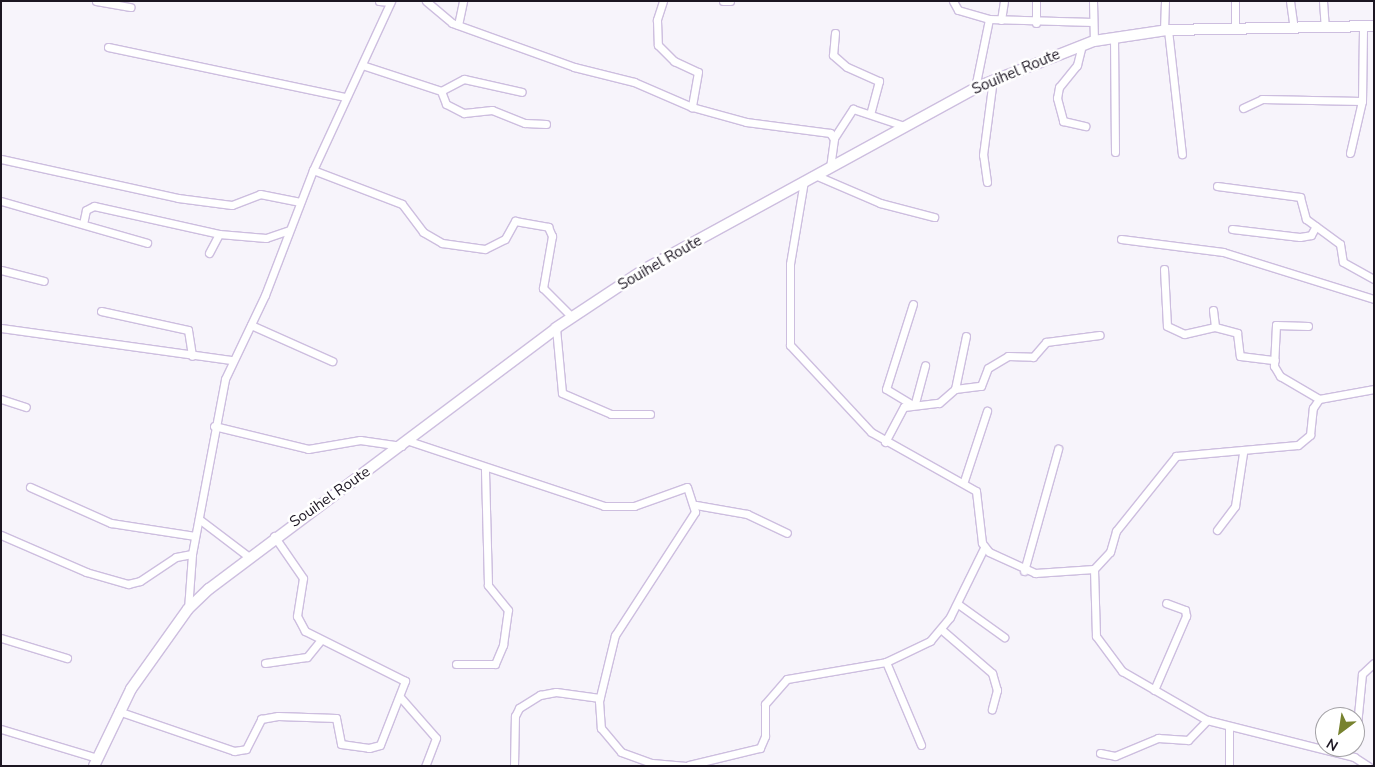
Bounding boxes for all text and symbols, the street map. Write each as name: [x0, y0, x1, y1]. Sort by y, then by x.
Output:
street label: Souihel Route: [969, 45, 1063, 99]
street label: Souihel Route: [615, 232, 705, 294]
street label: Souihel Route: [286, 463, 374, 531]
north arrow: [1315, 707, 1365, 757]
text: N: [1323, 734, 1342, 755]

